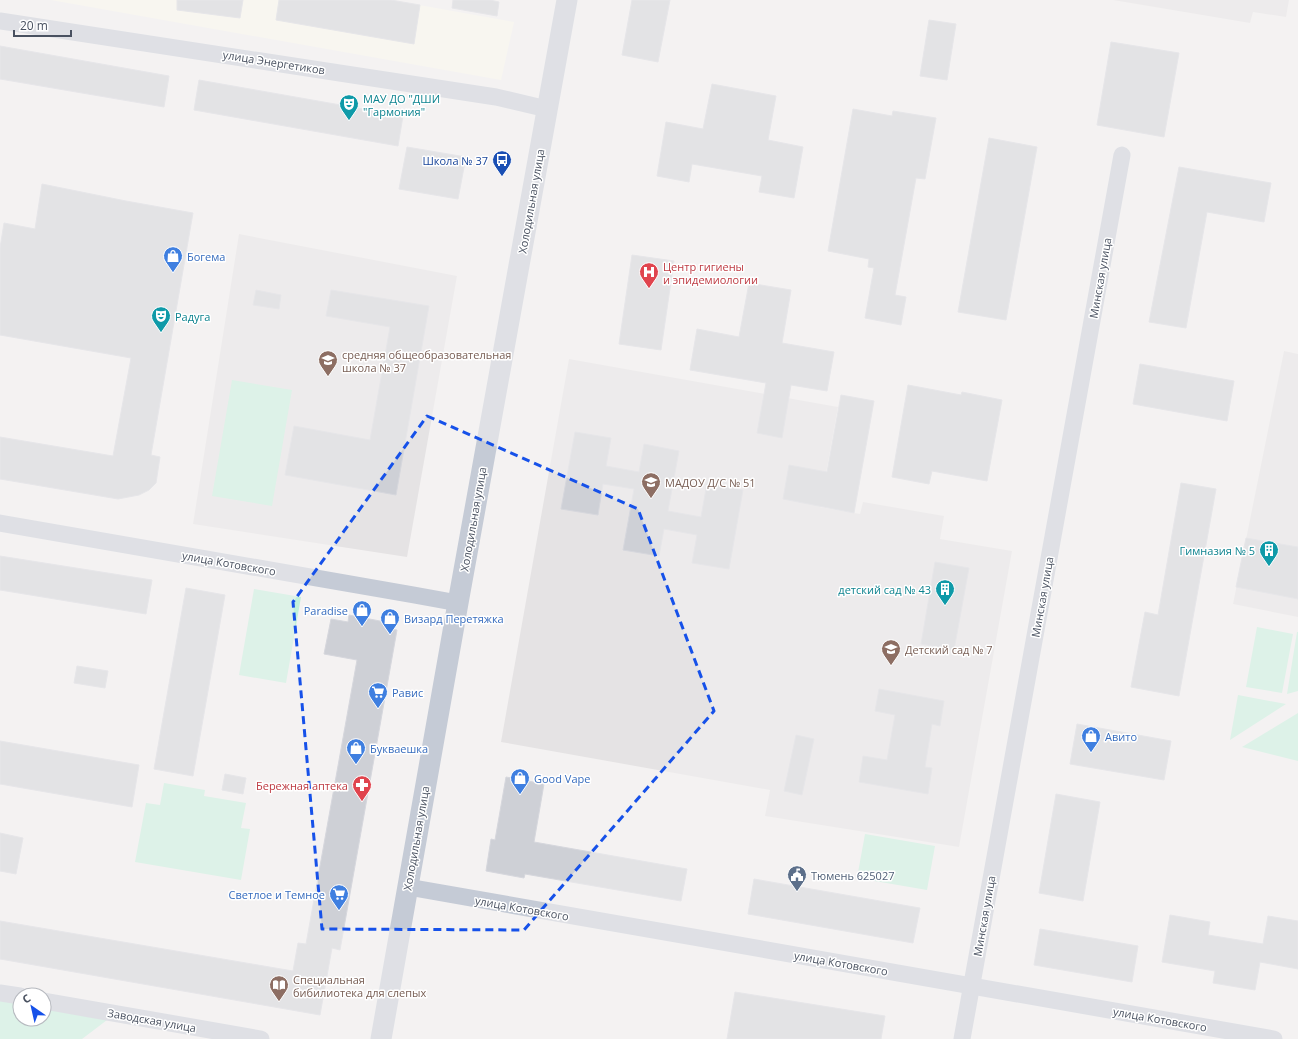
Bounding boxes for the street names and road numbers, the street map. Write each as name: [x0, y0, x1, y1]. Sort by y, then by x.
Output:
street label: улица Энергетиков: [222, 47, 326, 77]
street label: Холодильная улица: [514, 148, 548, 254]
street label: Минская улица: [1086, 236, 1114, 320]
street label: Холодильная улица: [456, 466, 490, 572]
street label: улица Котовского: [181, 547, 277, 579]
street label: Минская улица: [1028, 555, 1056, 639]
street label: Холодильная улица: [399, 785, 433, 891]
street label: Минская улица: [970, 874, 998, 958]
street label: улица Котовского: [474, 892, 570, 924]
street label: улица Котовского: [793, 947, 889, 979]
street label: улица Котовского: [1112, 1003, 1208, 1035]
street label: Заводская улица: [107, 1005, 197, 1035]

